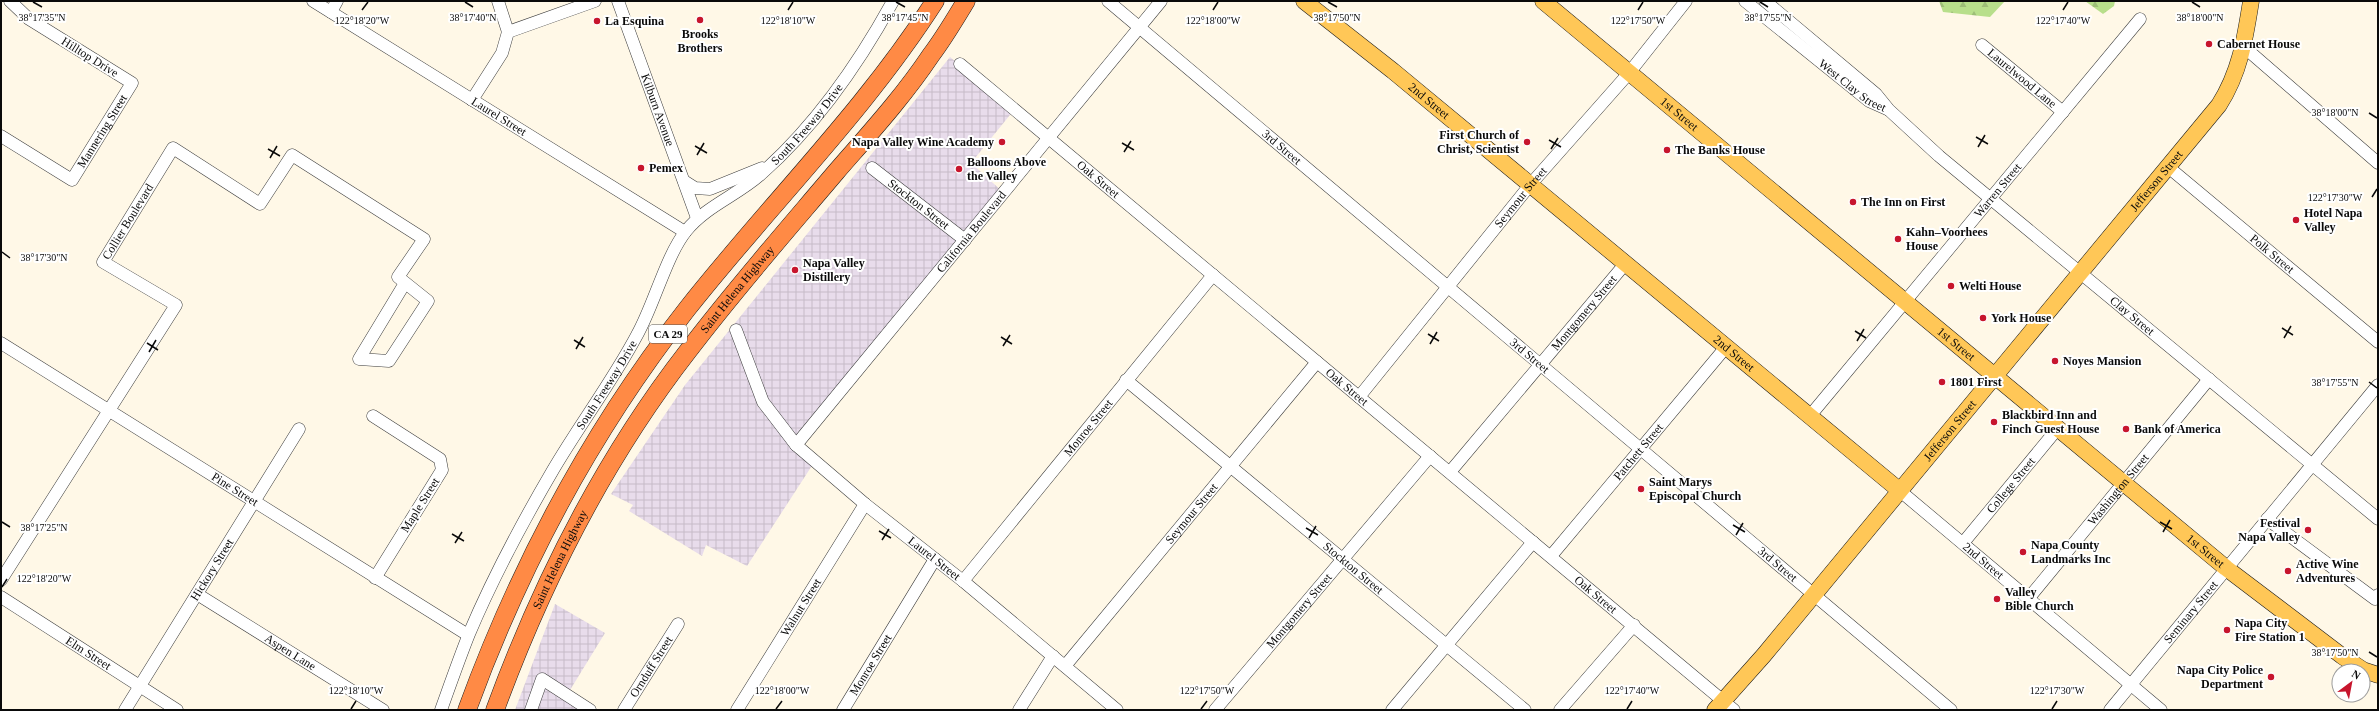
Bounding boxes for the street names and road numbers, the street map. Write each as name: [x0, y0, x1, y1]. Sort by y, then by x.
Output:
street label: Hilltop Drive: [59, 34, 121, 80]
street label: Laurelwood Lane: [1985, 46, 2059, 111]
street label: West Clay Street: [1816, 56, 1889, 115]
street label: Kilburn Avenue: [638, 72, 677, 148]
street label: 2nd Street: [1406, 80, 1453, 122]
street label: South Freeway Drive: [768, 81, 846, 168]
street label: Mannering Street: [74, 91, 131, 170]
street label: Laurel Street: [469, 94, 530, 139]
street label: 1st Street: [1657, 94, 1701, 134]
street label: 3rd Street: [1259, 127, 1305, 168]
street label: Jefferson Street: [2127, 147, 2186, 214]
street label: Oak Street: [1074, 158, 1123, 201]
street label: Warren Street: [1971, 160, 2025, 220]
street label: Seymour Street: [1492, 164, 1550, 230]
street label: Stockton Street: [885, 176, 953, 233]
street label: Collier Boulevard: [99, 181, 156, 262]
street label: California Boulevard: [934, 188, 1009, 276]
street label: Polk Street: [2247, 231, 2298, 277]
street label: Saint Helena Highway: [697, 243, 777, 336]
street label: Montgomery Street: [1548, 272, 1620, 353]
street label: Clay Street: [2107, 293, 2158, 339]
street label: 1st Street: [1934, 324, 1978, 364]
road number: CA 29: [649, 325, 687, 343]
street label: 2nd Street: [1711, 332, 1758, 375]
street label: 3rd Street: [1507, 335, 1553, 377]
street label: South Freeway Drive: [573, 338, 640, 432]
street label: Oak Street: [1323, 365, 1372, 409]
street label: Monroe Street: [1061, 396, 1116, 459]
street label: Jefferson Street: [1920, 397, 1979, 464]
street label: Patchett Street: [1611, 420, 1666, 483]
street label: Washington Street: [2085, 450, 2152, 528]
street label: College Street: [1984, 454, 2038, 516]
street label: Pine Street: [209, 470, 261, 509]
street label: Maple Street: [398, 475, 443, 535]
street label: Seymour Street: [1162, 480, 1221, 547]
street label: Saint Helena Highway: [530, 508, 590, 611]
street label: 1st Street: [2184, 531, 2228, 571]
street label: Laurel Street: [905, 534, 964, 584]
street label: Hickory Street: [187, 536, 237, 603]
street label: Stockton Street: [1320, 539, 1387, 597]
street label: 2nd Street: [1960, 540, 2007, 582]
street label: 3rd Street: [1755, 544, 1801, 585]
street label: Montgomery Street: [1263, 570, 1335, 651]
street label: Oak Street: [1572, 573, 1620, 617]
street label: Walnut Street: [778, 575, 824, 639]
street label: Seminary Street: [2161, 577, 2221, 646]
street label: Aspen Lane: [262, 631, 319, 673]
street label: Monroe Street: [847, 631, 895, 698]
street label: Ornduff Street: [627, 633, 676, 700]
street label: Elm Street: [63, 634, 114, 673]

